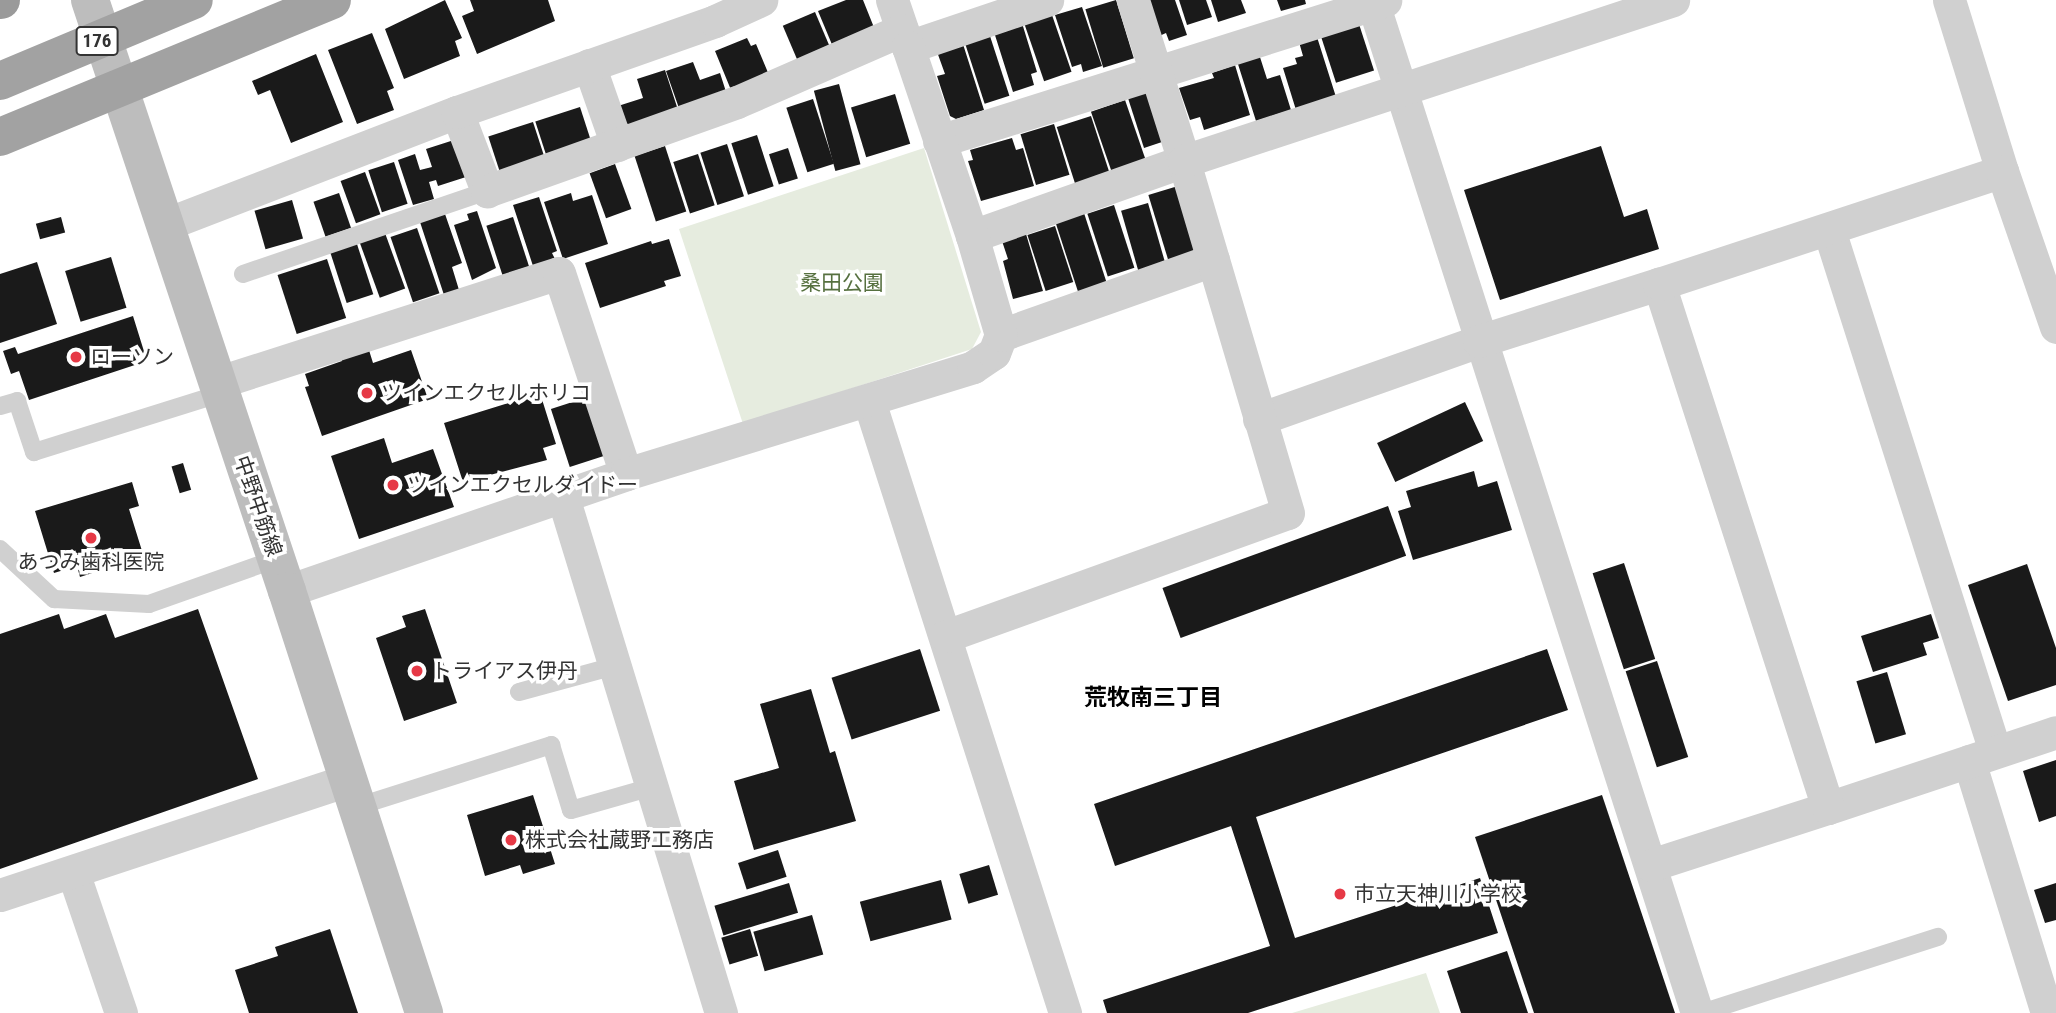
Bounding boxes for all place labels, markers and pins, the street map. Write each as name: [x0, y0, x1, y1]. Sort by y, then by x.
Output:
place label: ローソン: [90, 344, 174, 370]
marker: ローソン: [68, 349, 84, 365]
place label: ツインエクセルホリコ: [381, 380, 591, 406]
marker: ツインエクセルホリコ: [359, 385, 375, 401]
place label: ツインエクセルダイドー: [407, 472, 638, 498]
marker: ツインエクセルダイドー: [385, 477, 401, 493]
marker: あつみ歯科医院: [83, 530, 99, 546]
place label: あつみ歯科医院: [18, 549, 164, 575]
place label: トライアス伊丹: [431, 658, 578, 684]
marker: トライアス伊丹: [409, 663, 425, 679]
place label: 株式会社蔵野工務店: [525, 827, 714, 853]
marker: 株式会社蔵野工務店: [503, 832, 519, 848]
place label: 市立天神川小学校: [1354, 881, 1522, 907]
marker: 市立天神川小学校: [1332, 886, 1348, 902]

